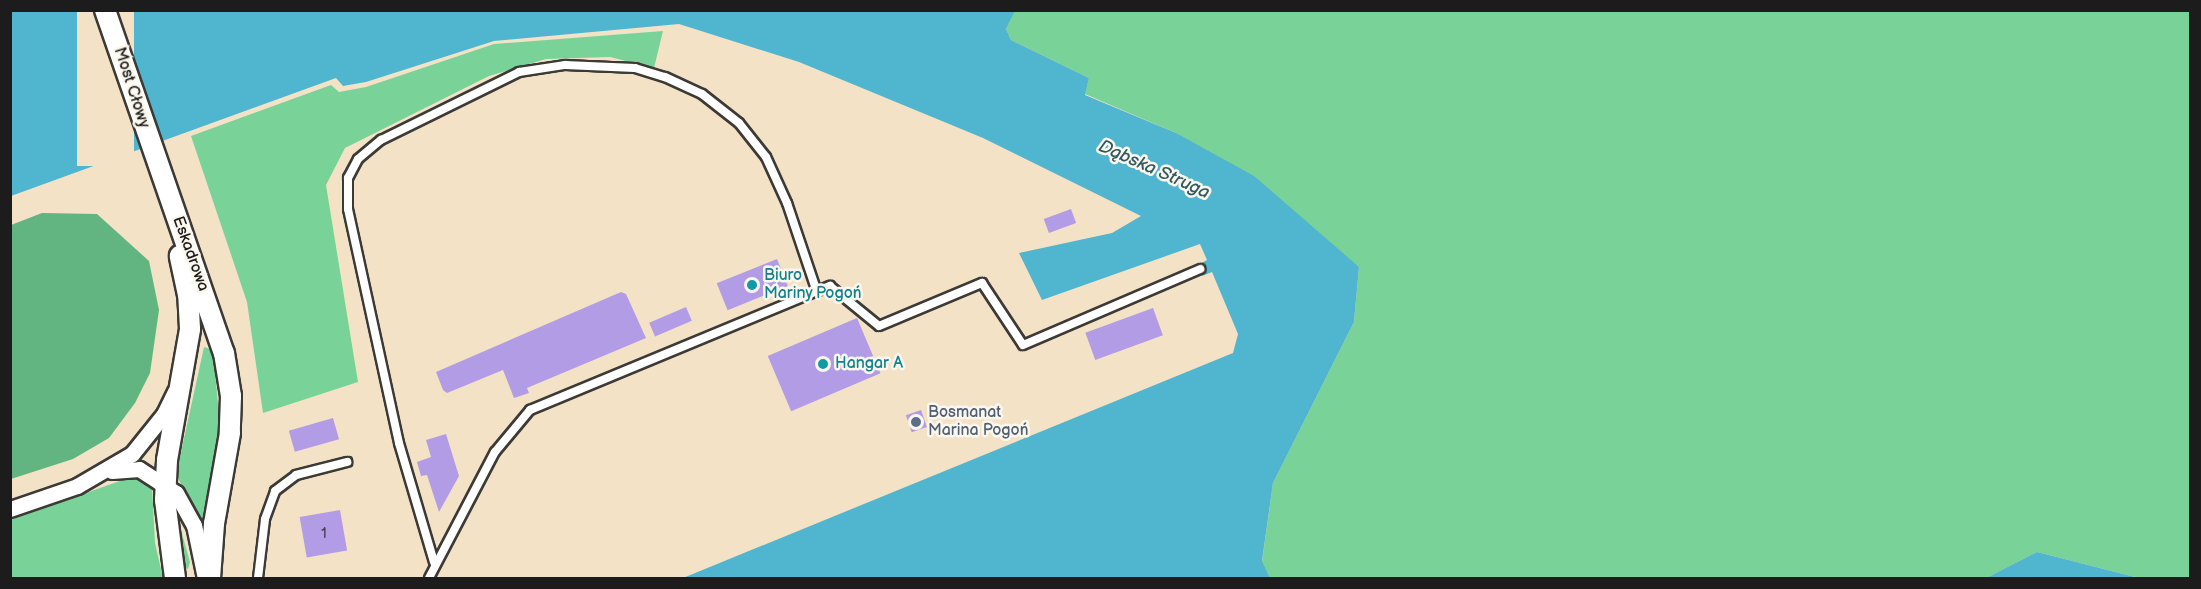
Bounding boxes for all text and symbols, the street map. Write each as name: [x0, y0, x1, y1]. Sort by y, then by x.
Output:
street label: Most Cłowy: [109, 45, 153, 131]
water label: Dąbska Struga: [1095, 136, 1213, 204]
street label: Eskadrowa: [168, 214, 212, 294]
place label: Biuro Mariny Pogoń: [764, 266, 862, 304]
marker: Biuro Mariny Pogoń: [745, 278, 759, 292]
place label: Hangar A: [835, 354, 903, 374]
marker: Hangar A: [816, 357, 830, 371]
place label: Bosmanat Marina Pogoń: [928, 403, 1028, 441]
marker: Bosmanat Marina Pogoń: [909, 415, 923, 429]
house number: 1: [321, 526, 327, 542]

